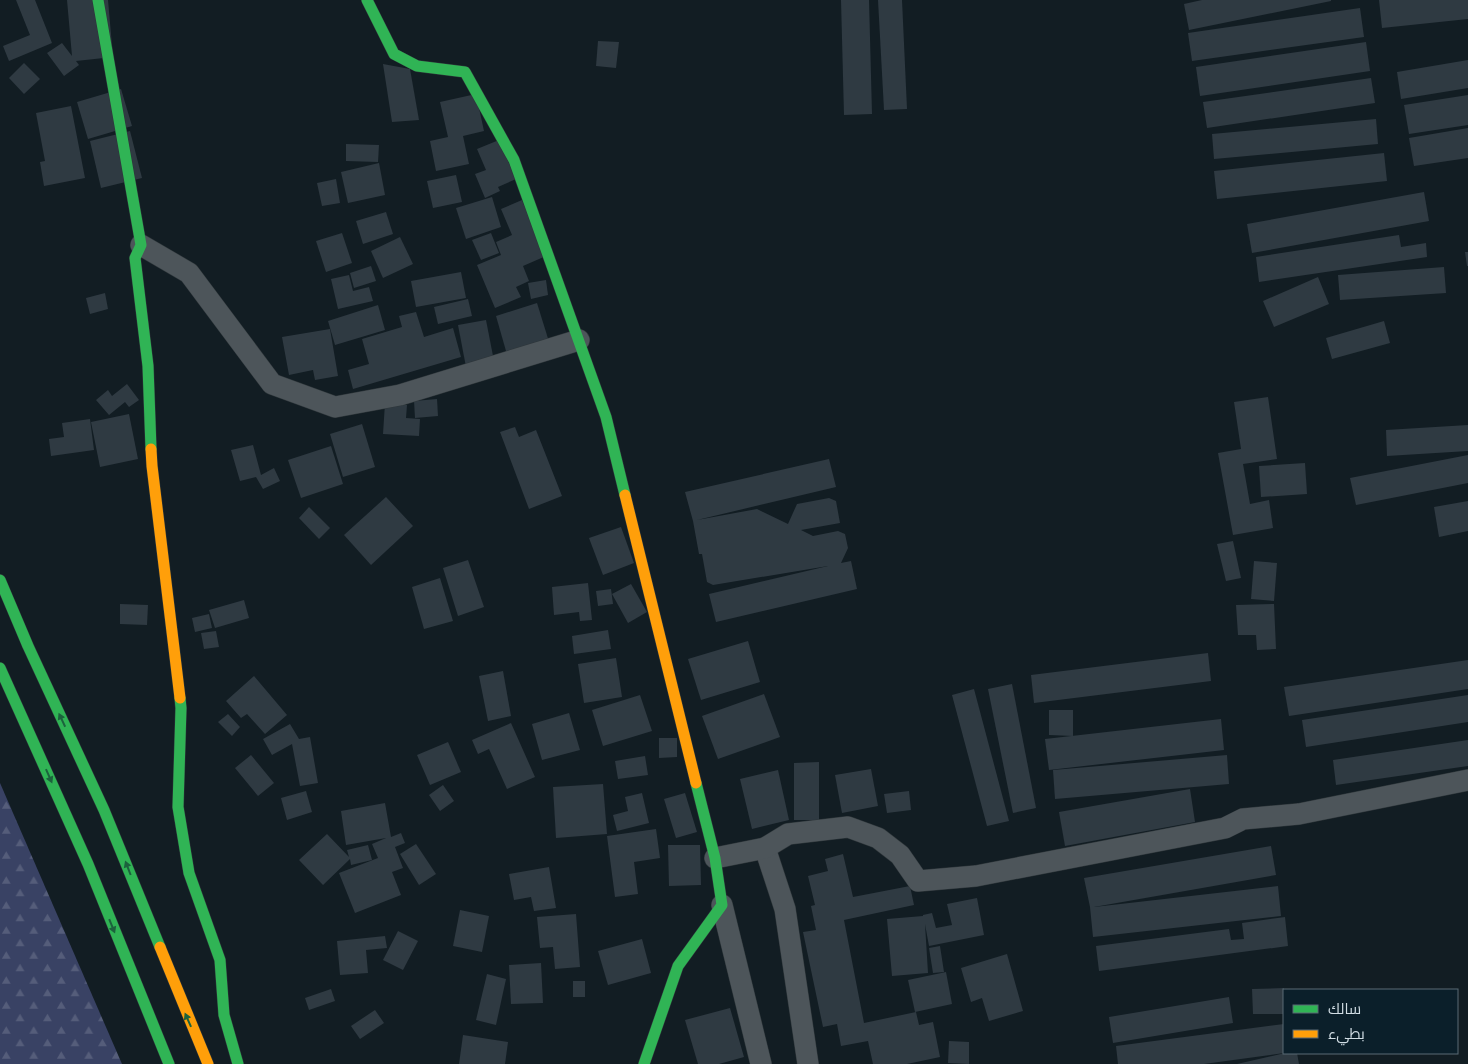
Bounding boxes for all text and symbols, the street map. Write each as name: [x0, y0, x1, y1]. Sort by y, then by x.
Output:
one-way arrow: [58, 713, 66, 727]
one-way arrow: [45, 769, 53, 783]
one-way arrow: [124, 861, 131, 876]
one-way arrow: [109, 919, 117, 933]
legend: [1283, 989, 1458, 1054]
text: سالك: [1328, 1001, 1361, 1017]
one-way arrow: [183, 1013, 191, 1027]
text: بطيء: [1328, 1026, 1365, 1046]

